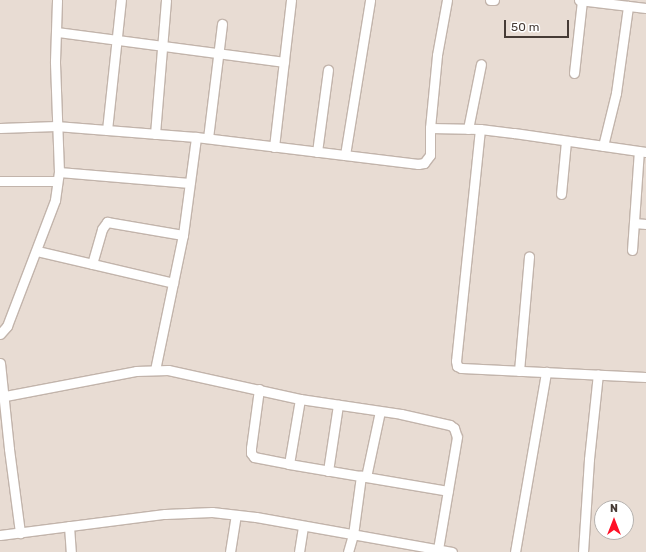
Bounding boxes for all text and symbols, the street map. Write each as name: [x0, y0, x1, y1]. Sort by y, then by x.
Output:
scale bar: [506, 12, 571, 38]
text: 50 m: [511, 20, 539, 34]
north arrow: [594, 500, 634, 540]
text: N: [610, 502, 618, 515]

